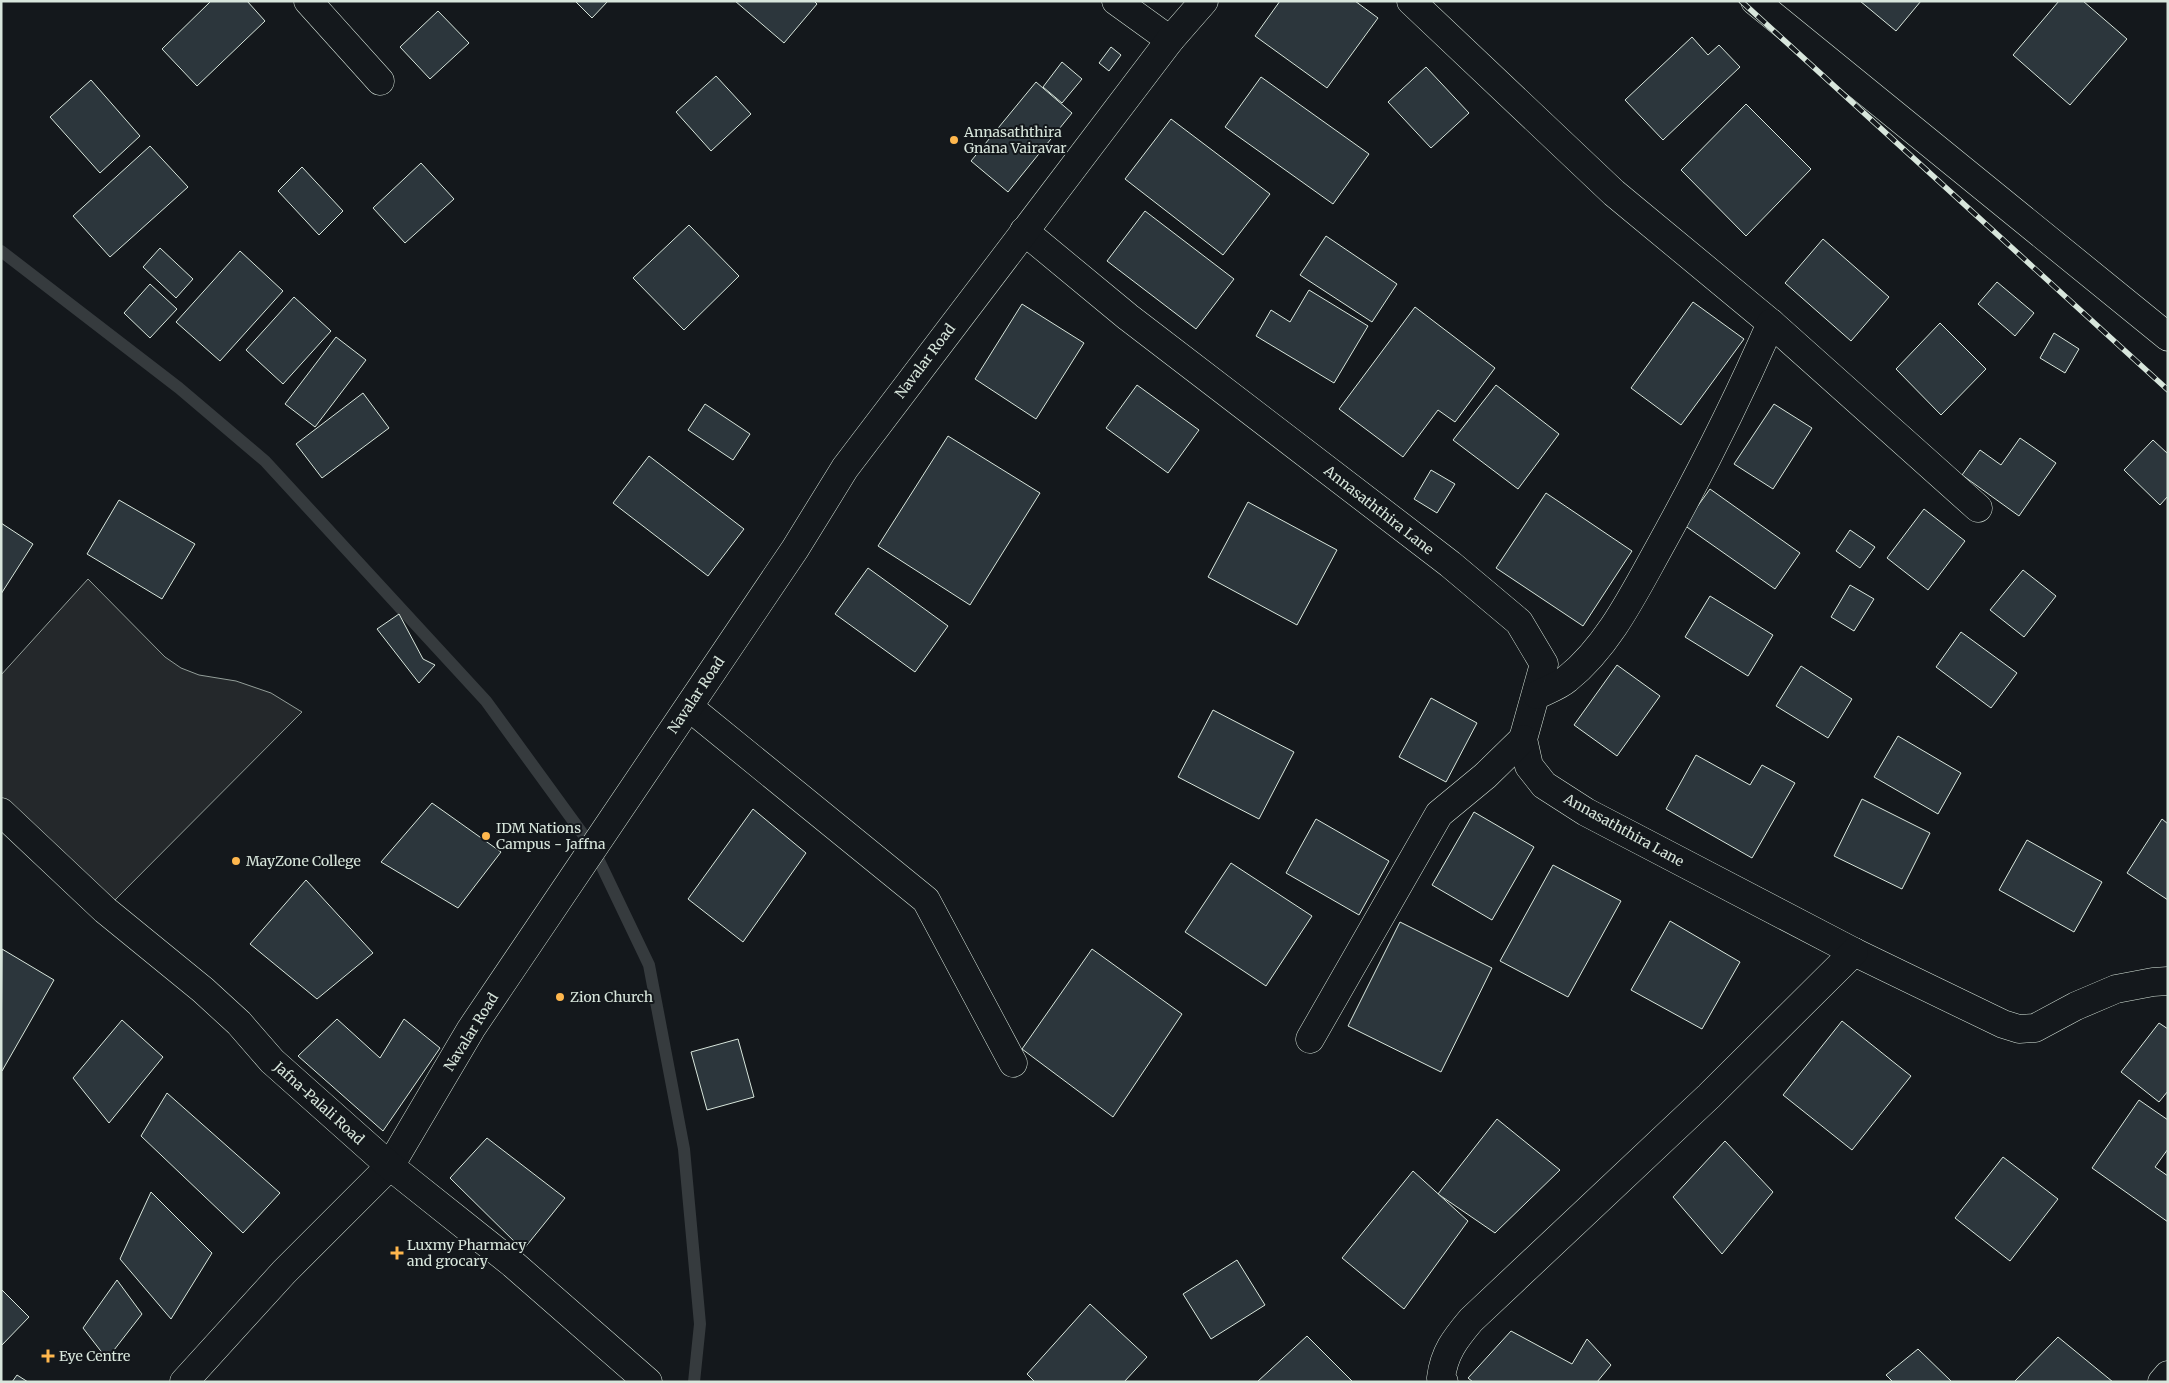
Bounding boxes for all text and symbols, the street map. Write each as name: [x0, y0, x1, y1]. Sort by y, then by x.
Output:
place label: Annasaththira Gnana Vairavar: [963, 123, 1067, 157]
marker: Annasaththira Gnana Vairavar: [948, 134, 960, 146]
street label: Navalar Road: [891, 320, 959, 402]
street label: Annasaththira Lane: [1320, 461, 1437, 558]
street label: Navalar Road: [664, 653, 729, 737]
street label: Annasaththira Lane: [1560, 789, 1687, 870]
place label: IDM Nations Campus - Jaffna: [496, 819, 606, 853]
marker: IDM Nations Campus - Jaffna: [480, 830, 492, 842]
place label: MayZone College: [246, 852, 361, 870]
marker: MayZone College: [230, 855, 242, 867]
place label: Zion Church: [570, 988, 653, 1006]
street label: Navalar Road: [440, 989, 502, 1074]
marker: Zion Church: [554, 991, 566, 1003]
street label: Jafna-Palali Road: [269, 1057, 368, 1149]
place label: Luxmy Pharmacy and grocary: [407, 1236, 527, 1270]
marker: Luxmy Pharmacy and grocary: [391, 1247, 403, 1259]
place label: Eye Centre: [59, 1347, 130, 1365]
marker: Eye Centre: [41, 1349, 55, 1363]

